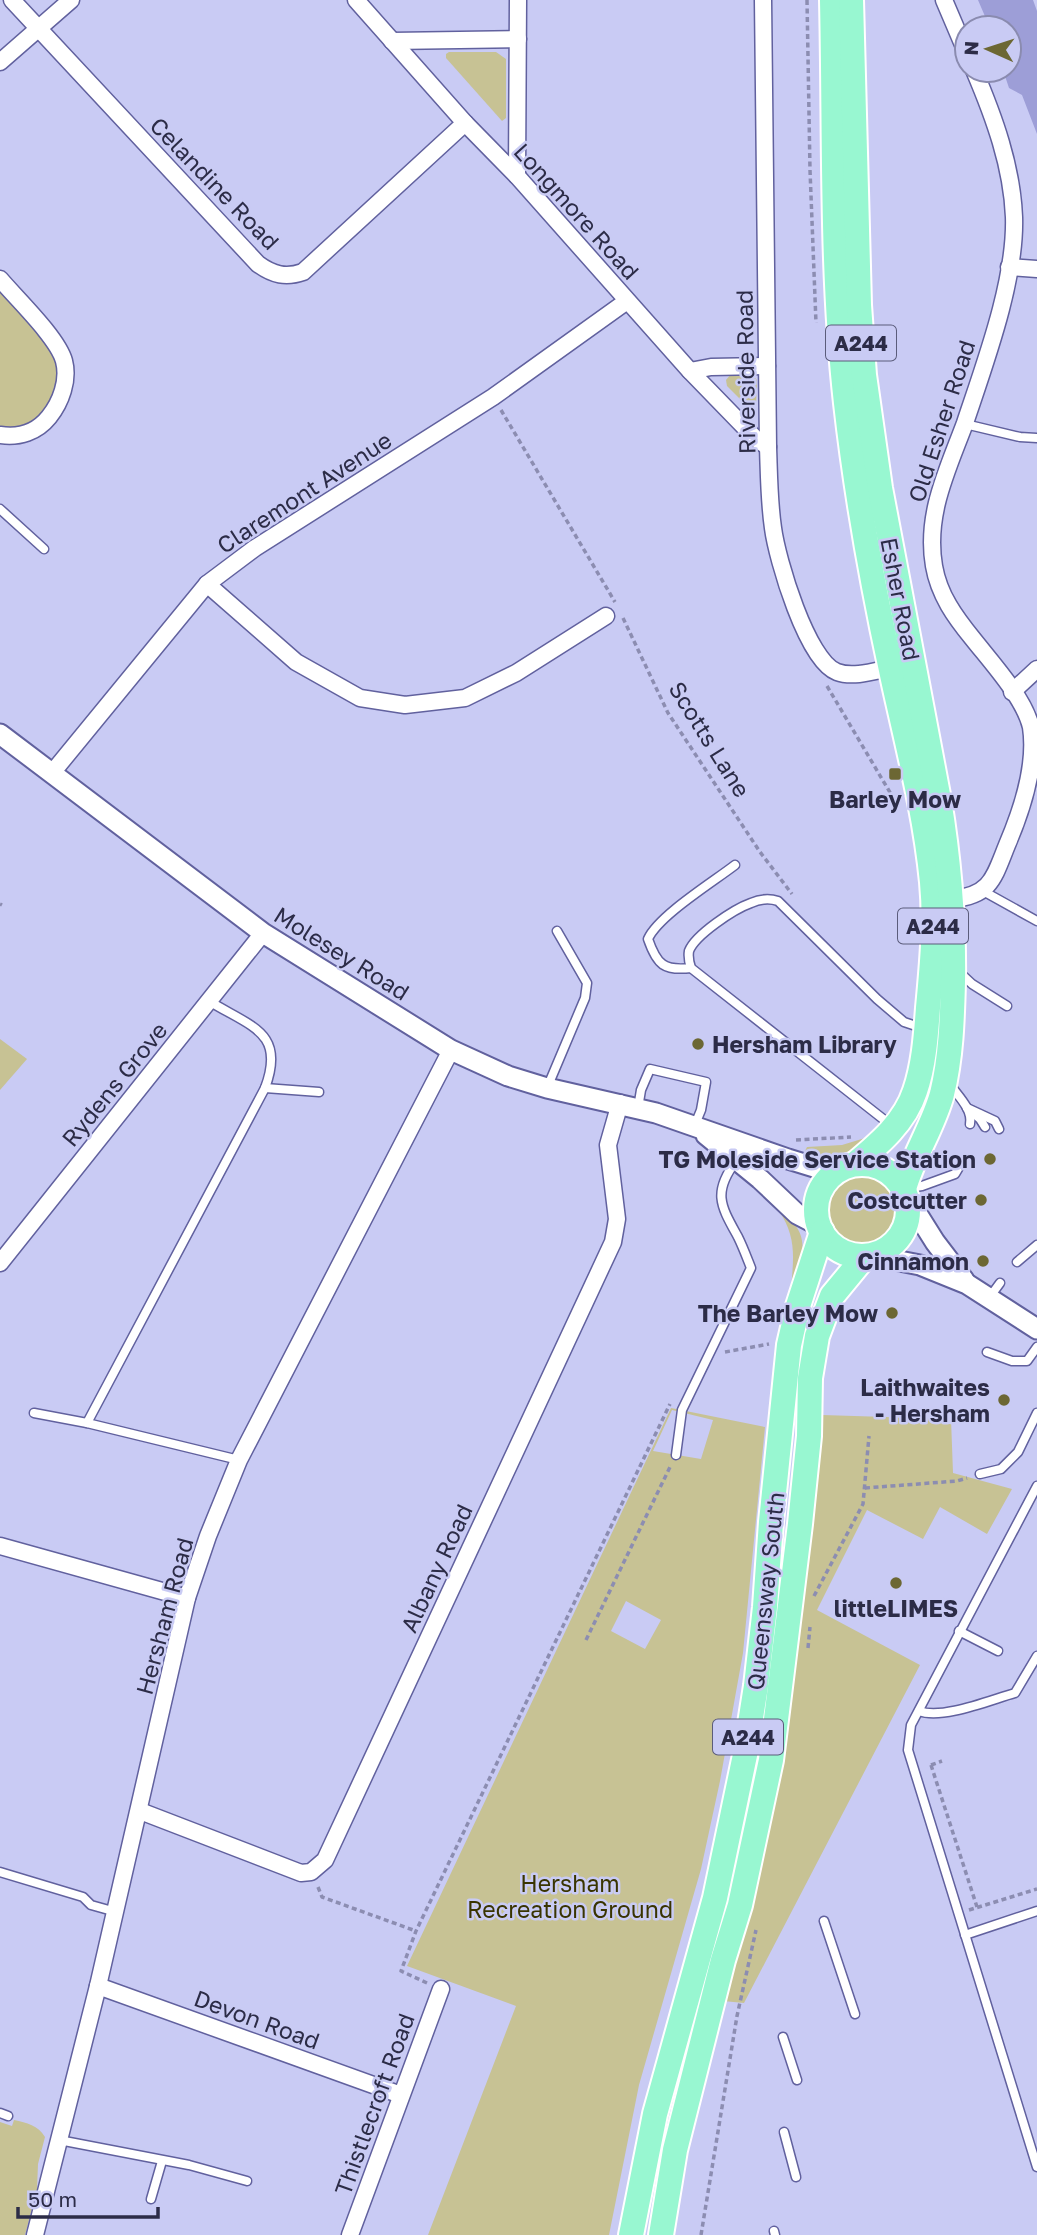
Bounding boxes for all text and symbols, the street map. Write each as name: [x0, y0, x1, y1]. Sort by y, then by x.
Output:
north arrow: [953, 14, 1023, 84]
text: N: [959, 40, 982, 56]
street label: Celandine Road: [145, 111, 285, 255]
street label: Longmore Road: [509, 137, 645, 285]
street label: Riverside Road: [730, 290, 760, 454]
road number: A244: [826, 326, 896, 360]
street label: Old Esher Road: [902, 336, 980, 506]
street label: Claremont Avenue: [212, 425, 396, 559]
street label: Esher Road: [875, 535, 927, 663]
street label: Scotts Lane: [663, 676, 757, 802]
marker: Barley Mow: [887, 766, 903, 782]
place label: Barley Mow: [829, 785, 961, 813]
street label: Molesey Road: [269, 900, 415, 1006]
road number: A244: [898, 908, 968, 944]
street label: Rydens Grove: [55, 1016, 173, 1152]
place label: Hersham Library: [712, 1030, 897, 1058]
marker: Hersham Library: [690, 1036, 706, 1052]
place label: TG Moleside Service Station: [658, 1145, 976, 1173]
marker: TG Moleside Service Station: [982, 1151, 998, 1167]
place label: Costcutter: [847, 1186, 967, 1214]
marker: Costcutter: [973, 1192, 989, 1208]
place label: Cinnamon: [857, 1247, 969, 1275]
marker: Cinnamon: [975, 1253, 991, 1269]
place label: The Barley Mow: [698, 1299, 878, 1327]
marker: The Barley Mow: [884, 1305, 900, 1321]
place label: Laithwaites - Hersham: [860, 1373, 990, 1427]
marker: Laithwaites - Hersham: [996, 1392, 1012, 1408]
street label: Queensway South: [741, 1491, 789, 1691]
street label: Albany Road: [394, 1499, 478, 1637]
street label: Hersham Road: [130, 1534, 198, 1698]
marker: littleLIMES: [888, 1575, 904, 1591]
place label: littleLIMES: [834, 1594, 958, 1622]
road number: A244: [713, 1720, 783, 1754]
park label: Hersham Recreation Ground: [467, 1869, 673, 1923]
street label: Devon Road: [190, 1983, 324, 2055]
street label: Thistlecroft Road: [328, 2009, 420, 2199]
scale bar: [18, 2176, 158, 2220]
text: 50 m: [28, 2186, 77, 2212]

